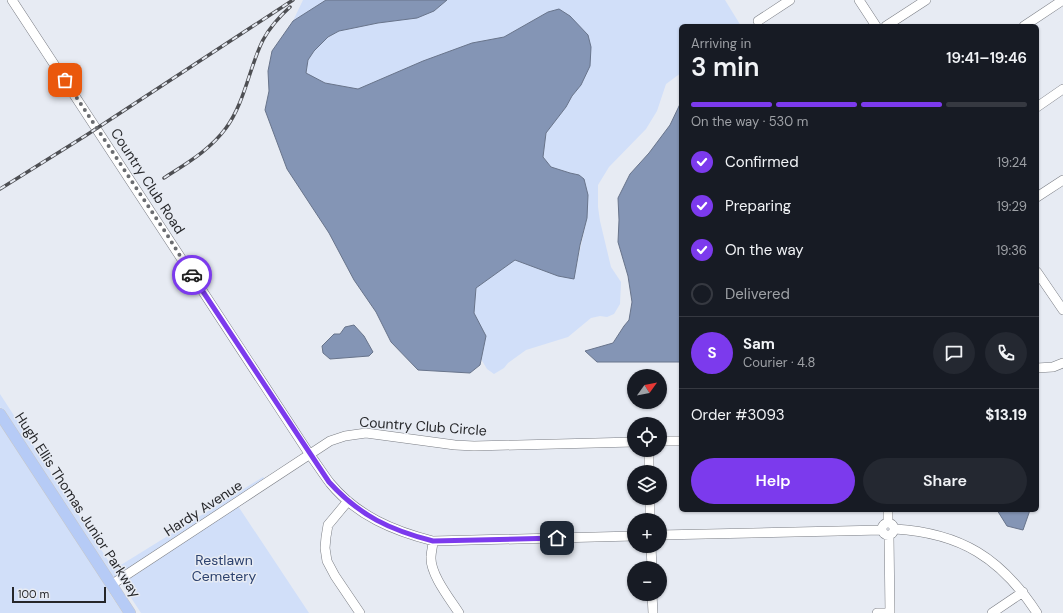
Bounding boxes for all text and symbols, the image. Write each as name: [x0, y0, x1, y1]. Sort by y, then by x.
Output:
text: Arriving in: [691, 35, 751, 52]
text: 19:41–19:46: [946, 48, 1027, 68]
text: 3 min: [691, 50, 760, 84]
pin: [48, 63, 82, 97]
icon: bag: [54, 69, 76, 91]
text: On the way · 530 m: [691, 113, 808, 130]
street label: Country Club Road: [107, 125, 189, 237]
icon: check: [691, 151, 713, 173]
text: Confirmed: [725, 152, 799, 172]
text: 19:24: [997, 154, 1027, 171]
icon: check: [691, 195, 713, 217]
text: Preparing: [725, 196, 791, 216]
text: 19:29: [997, 198, 1027, 215]
icon: check: [691, 239, 713, 261]
text: On the way: [725, 240, 804, 260]
text: 19:36: [996, 242, 1027, 259]
courier: [172, 255, 212, 295]
icon: car: [181, 264, 203, 286]
text: Delivered: [725, 284, 790, 304]
button: chat: [933, 332, 975, 374]
button: phone: [985, 332, 1027, 374]
text: Sam: [743, 334, 775, 354]
text: S: [707, 343, 717, 363]
text: Courier · 4.8: [743, 354, 815, 371]
north arrow: [627, 369, 667, 409]
map controls: [627, 369, 667, 601]
text: Order #3093: [691, 405, 785, 425]
text: $13.19: [985, 405, 1027, 425]
street label: Hugh Ellis Thomas Junior Parkway: [11, 409, 145, 601]
street label: Country Club Circle: [359, 413, 487, 439]
button: locate: [627, 417, 667, 457]
button: Help: [691, 458, 855, 504]
button: Share: [863, 458, 1027, 504]
button: layers: [627, 465, 667, 505]
street label: Hardy Avenue: [160, 476, 246, 540]
button: +: [627, 513, 667, 553]
pin: [540, 521, 574, 555]
icon: home: [546, 527, 568, 549]
park label: Restlawn Cemetery: [192, 551, 256, 585]
button: −: [627, 561, 667, 601]
scale bar: [12, 585, 106, 604]
text: 100 m: [18, 587, 49, 601]

